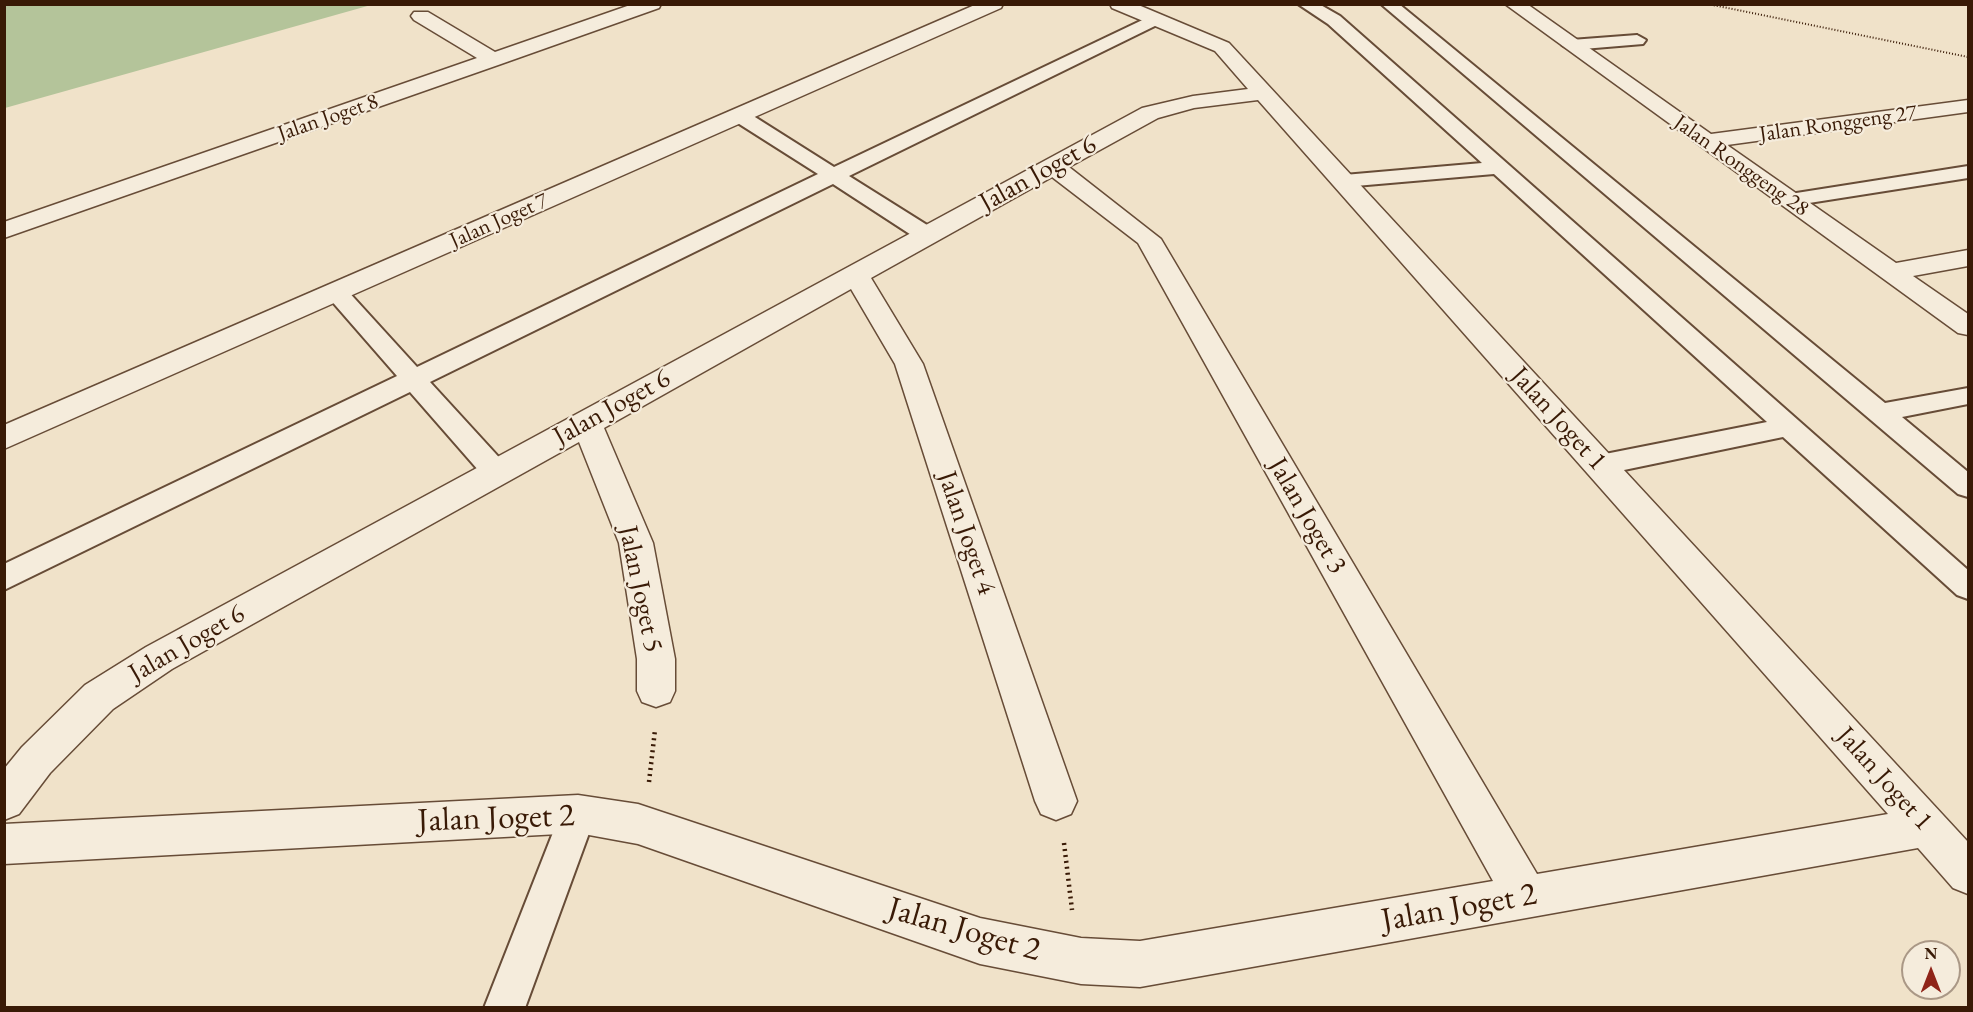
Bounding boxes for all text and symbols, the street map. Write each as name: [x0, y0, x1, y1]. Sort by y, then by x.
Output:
street label: Jalan Joget 8: [274, 88, 382, 148]
street label: Jalan Ronggeng 27: [1757, 100, 1919, 148]
street label: Jalan Ronggeng 28: [1668, 110, 1814, 222]
street label: Jalan Joget 6: [974, 129, 1102, 219]
street label: Jalan Joget 7: [446, 188, 552, 254]
street label: Jalan Joget 1: [1503, 360, 1613, 478]
street label: Jalan Joget 6: [548, 363, 676, 453]
street label: Jalan Joget 3: [1261, 452, 1353, 580]
street label: Jalan Joget 4: [930, 467, 1002, 599]
street label: Jalan Joget 5: [611, 523, 669, 655]
street label: Jalan Joget 6: [123, 598, 251, 690]
street label: Jalan Joget 1: [1829, 720, 1939, 838]
street label: Jalan Joget 2: [417, 796, 575, 842]
street label: Jalan Joget 2: [1378, 875, 1540, 941]
street label: Jalan Joget 2: [883, 889, 1045, 971]
north arrow: [1901, 940, 1961, 1000]
text: N: [1925, 943, 1937, 964]

